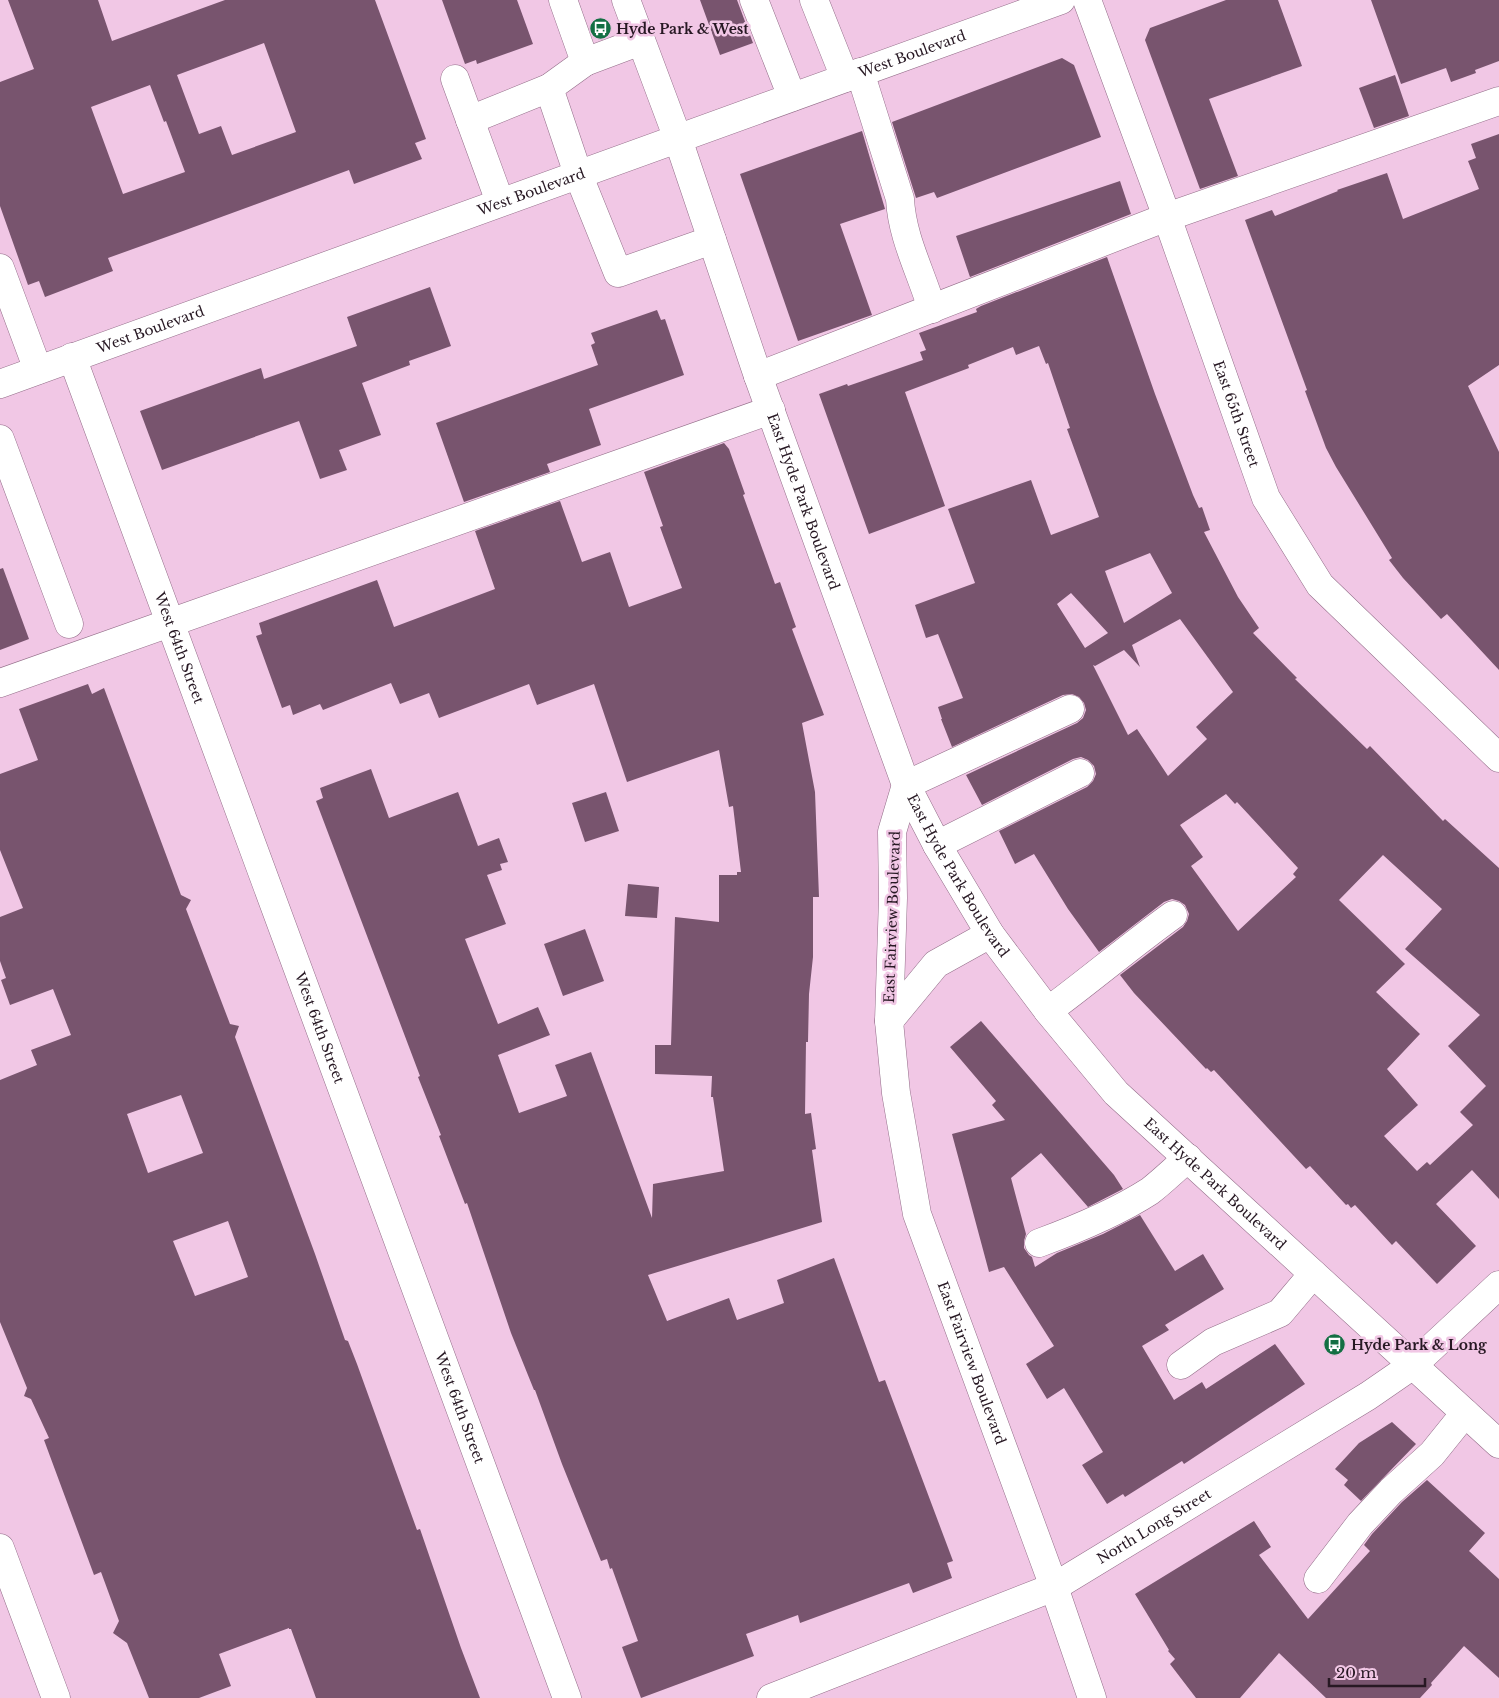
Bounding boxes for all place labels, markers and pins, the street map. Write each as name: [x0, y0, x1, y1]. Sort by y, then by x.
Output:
bus stop icon: Hyde Park & West: [588, 17, 612, 41]
place label: Hyde Park & West: [616, 20, 749, 38]
bus stop icon: Hyde Park & Long: [1323, 1333, 1347, 1357]
place label: Hyde Park & Long: [1351, 1336, 1487, 1354]

